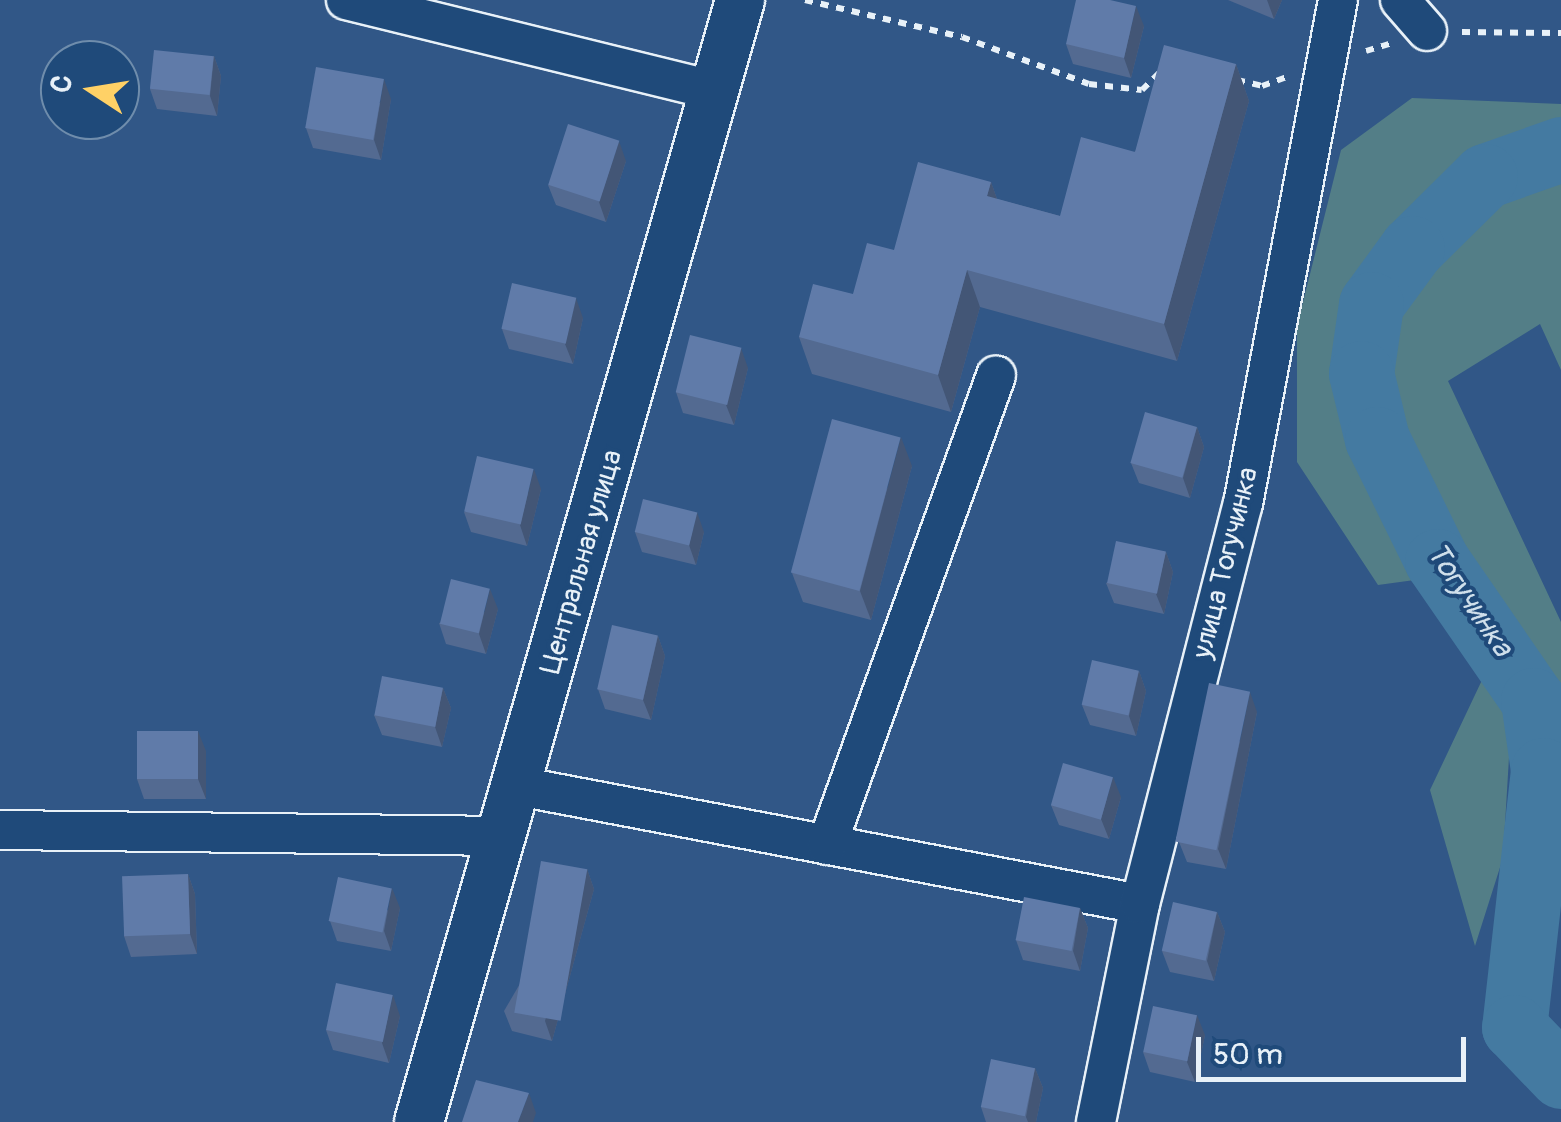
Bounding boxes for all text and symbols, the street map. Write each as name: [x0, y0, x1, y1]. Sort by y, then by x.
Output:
north arrow: [40, 40, 140, 140]
text: С: [43, 72, 81, 96]
street label: Центральная улица: [534, 446, 630, 678]
street label: улица Тогучинка: [1186, 464, 1266, 662]
water label: Тогучинка: [1418, 537, 1520, 663]
scale bar: [1201, 1017, 1471, 1079]
text: 50 m: [1213, 1036, 1283, 1073]

